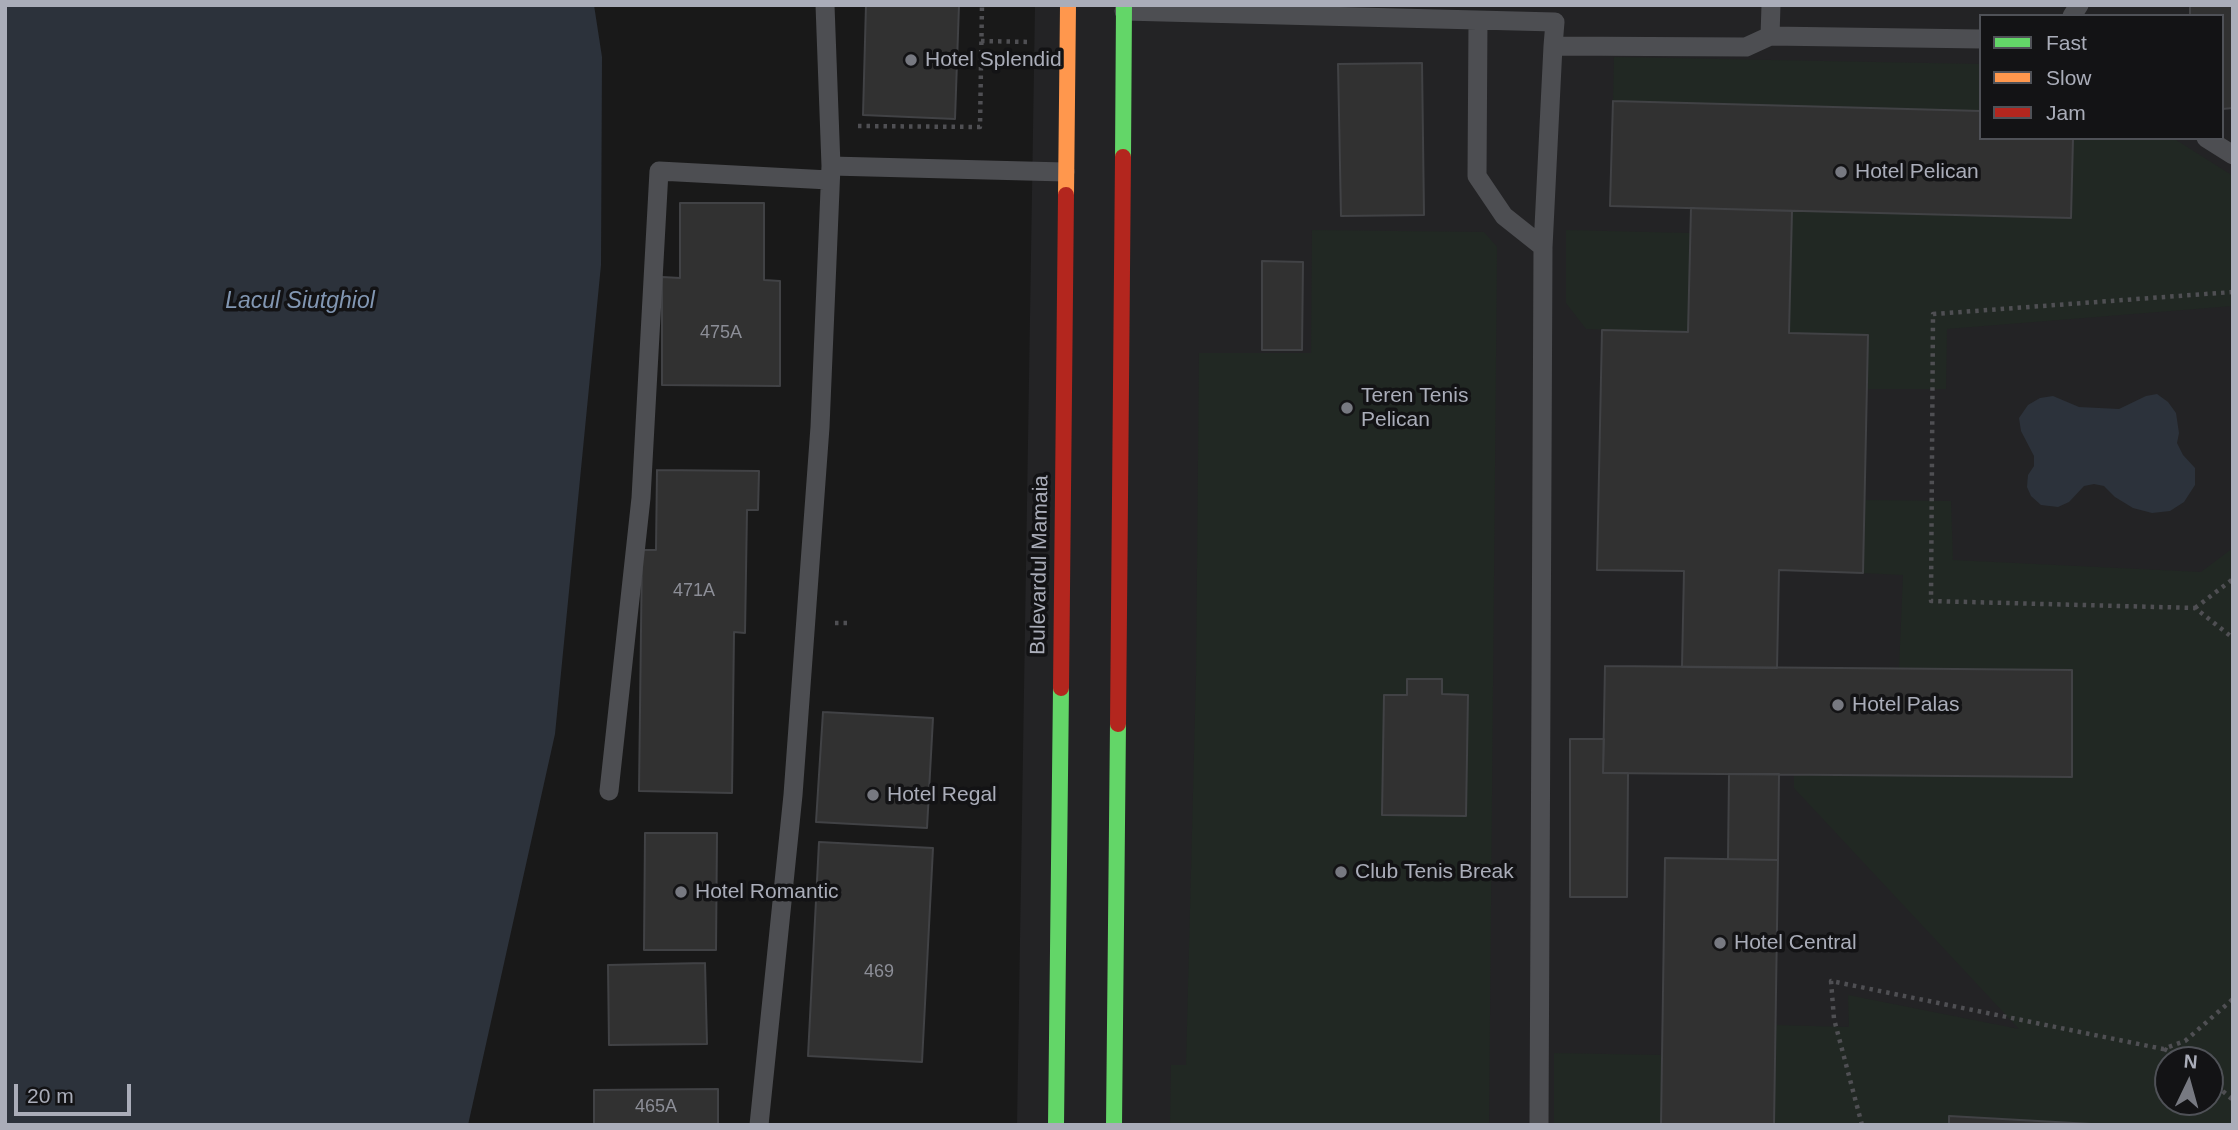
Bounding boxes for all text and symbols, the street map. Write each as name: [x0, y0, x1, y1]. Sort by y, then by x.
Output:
legend: [1979, 14, 2224, 140]
text: Fast: [2046, 31, 2087, 54]
place label: Hotel Splendid: [925, 47, 1062, 73]
marker: Hotel Splendid: [903, 52, 919, 68]
text: Slow: [2046, 66, 2092, 89]
text: Jam: [2046, 101, 2086, 124]
place label: Hotel Pelican: [1855, 159, 1979, 185]
marker: Hotel Pelican: [1833, 164, 1849, 180]
water label: Lacul Siutghiol: [225, 288, 375, 316]
house number: 475A: [700, 322, 742, 344]
place label: Teren Tenis Pelican: [1361, 383, 1468, 433]
marker: Teren Tenis Pelican: [1339, 400, 1355, 416]
street label: Bulevardul Mamaia: [1026, 475, 1054, 655]
house number: 471A: [673, 580, 715, 602]
place label: Hotel Palas: [1852, 692, 1959, 718]
marker: Hotel Palas: [1830, 697, 1846, 713]
place label: Hotel Regal: [887, 782, 997, 808]
marker: Hotel Regal: [865, 787, 881, 803]
place label: Club Tenis Break: [1355, 859, 1514, 885]
marker: Club Tenis Break: [1333, 864, 1349, 880]
place label: Hotel Romantic: [695, 879, 839, 905]
marker: Hotel Romantic: [673, 884, 689, 900]
place label: Hotel Central: [1734, 930, 1857, 956]
marker: Hotel Central: [1712, 935, 1728, 951]
house number: 469: [864, 961, 894, 983]
north arrow: [2154, 1046, 2224, 1116]
text: N: [2183, 1051, 2198, 1073]
scale bar: [18, 1070, 135, 1114]
text: 20 m: [27, 1084, 74, 1107]
house number: 465A: [635, 1096, 677, 1118]

